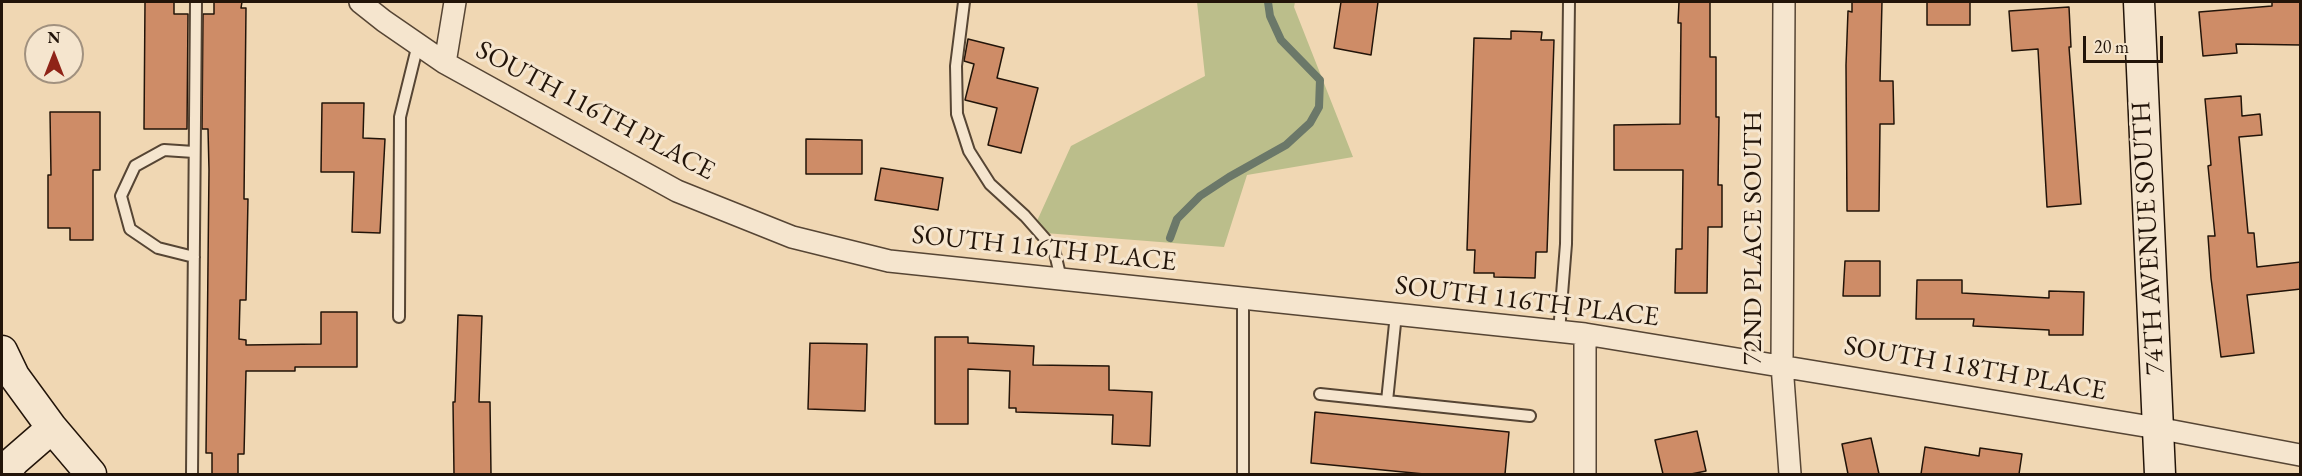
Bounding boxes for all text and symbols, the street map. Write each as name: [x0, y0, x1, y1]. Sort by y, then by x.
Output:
north arrow: [24, 24, 84, 84]
scale bar: [2086, 24, 2166, 62]
text: N: [48, 27, 60, 48]
street label: SOUTH 116TH PLACE: [470, 34, 720, 188]
text: 20 m: [2094, 35, 2129, 58]
street label: 74TH AVENUE SOUTH: [2126, 100, 2172, 376]
street label: 72ND PLACE SOUTH: [1738, 111, 1770, 365]
street label: SOUTH 116TH PLACE: [910, 219, 1178, 279]
street label: SOUTH 116TH PLACE: [1393, 270, 1661, 334]
street label: SOUTH 118TH PLACE: [1841, 330, 2109, 408]

